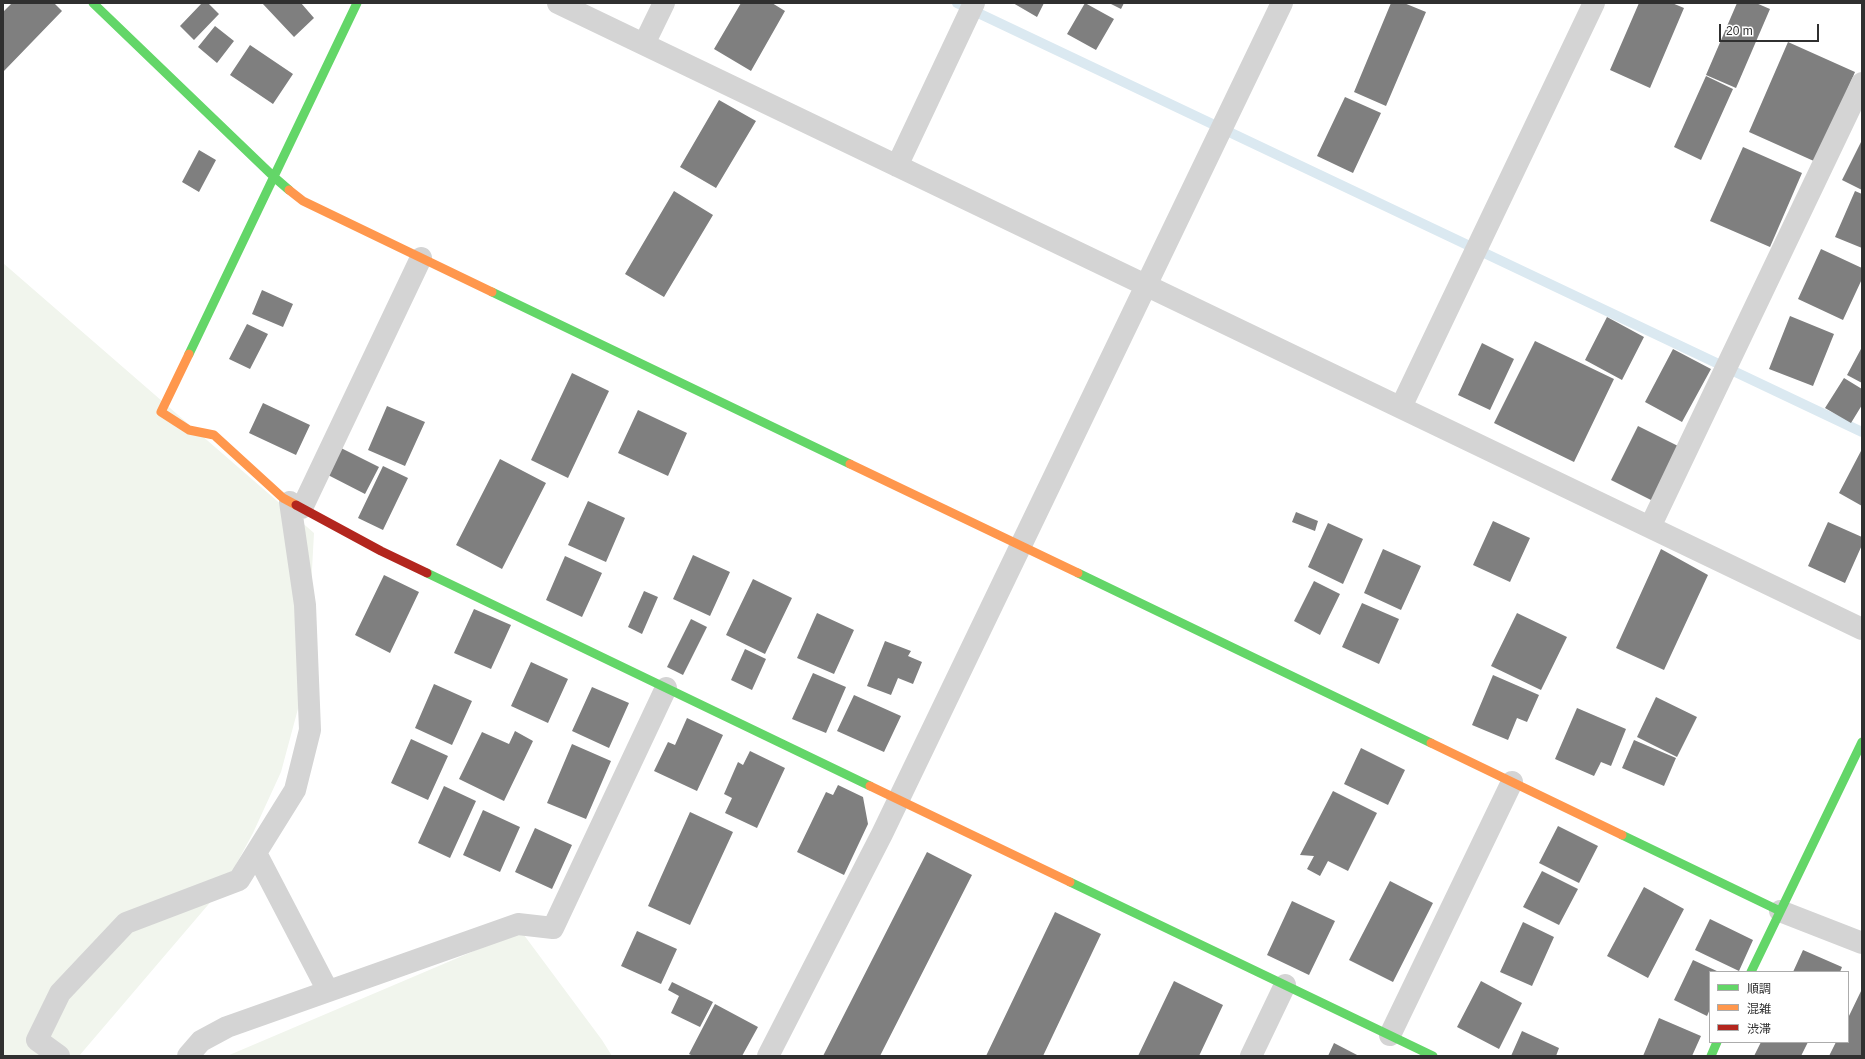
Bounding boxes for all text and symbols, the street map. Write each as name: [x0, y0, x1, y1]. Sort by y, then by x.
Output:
scale bar: [1721, 16, 1821, 42]
text: 20 m: [1726, 24, 1753, 38]
legend: [1709, 971, 1849, 1043]
text: 順調: [1747, 982, 1771, 996]
text: 混雑: [1747, 1002, 1771, 1016]
text: 渋滞: [1747, 1022, 1771, 1036]

